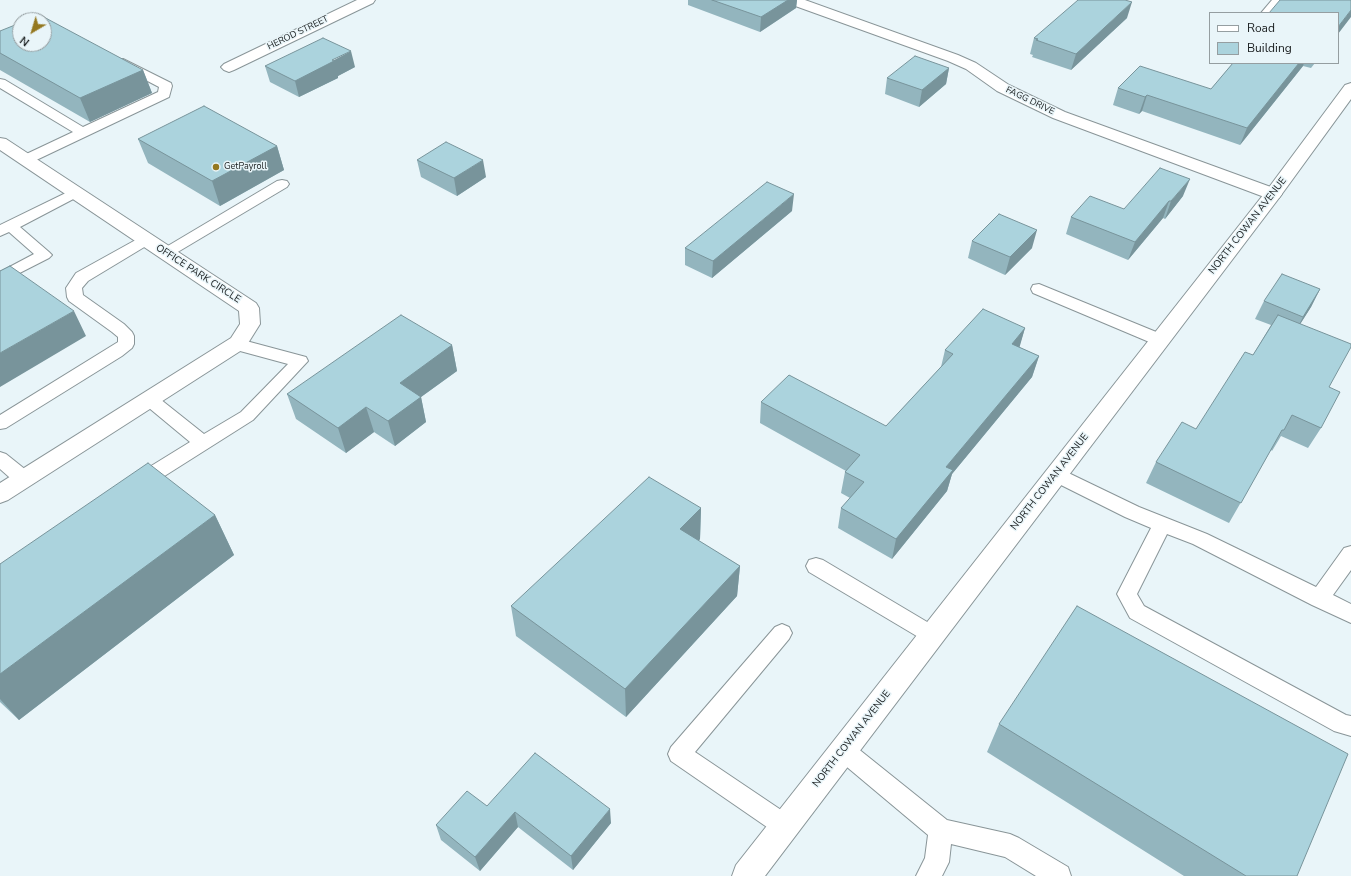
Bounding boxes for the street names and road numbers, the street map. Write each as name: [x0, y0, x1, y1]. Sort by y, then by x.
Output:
street label: HEROD STREET: [266, 14, 330, 52]
street label: FAGG DRIVE: [1004, 85, 1056, 117]
street label: NORTH COWAN AVENUE: [1206, 175, 1290, 277]
street label: OFFICE PARK CIRCLE: [153, 242, 243, 306]
street label: NORTH COWAN AVENUE: [1008, 431, 1092, 533]
street label: NORTH COWAN AVENUE: [810, 688, 894, 790]

